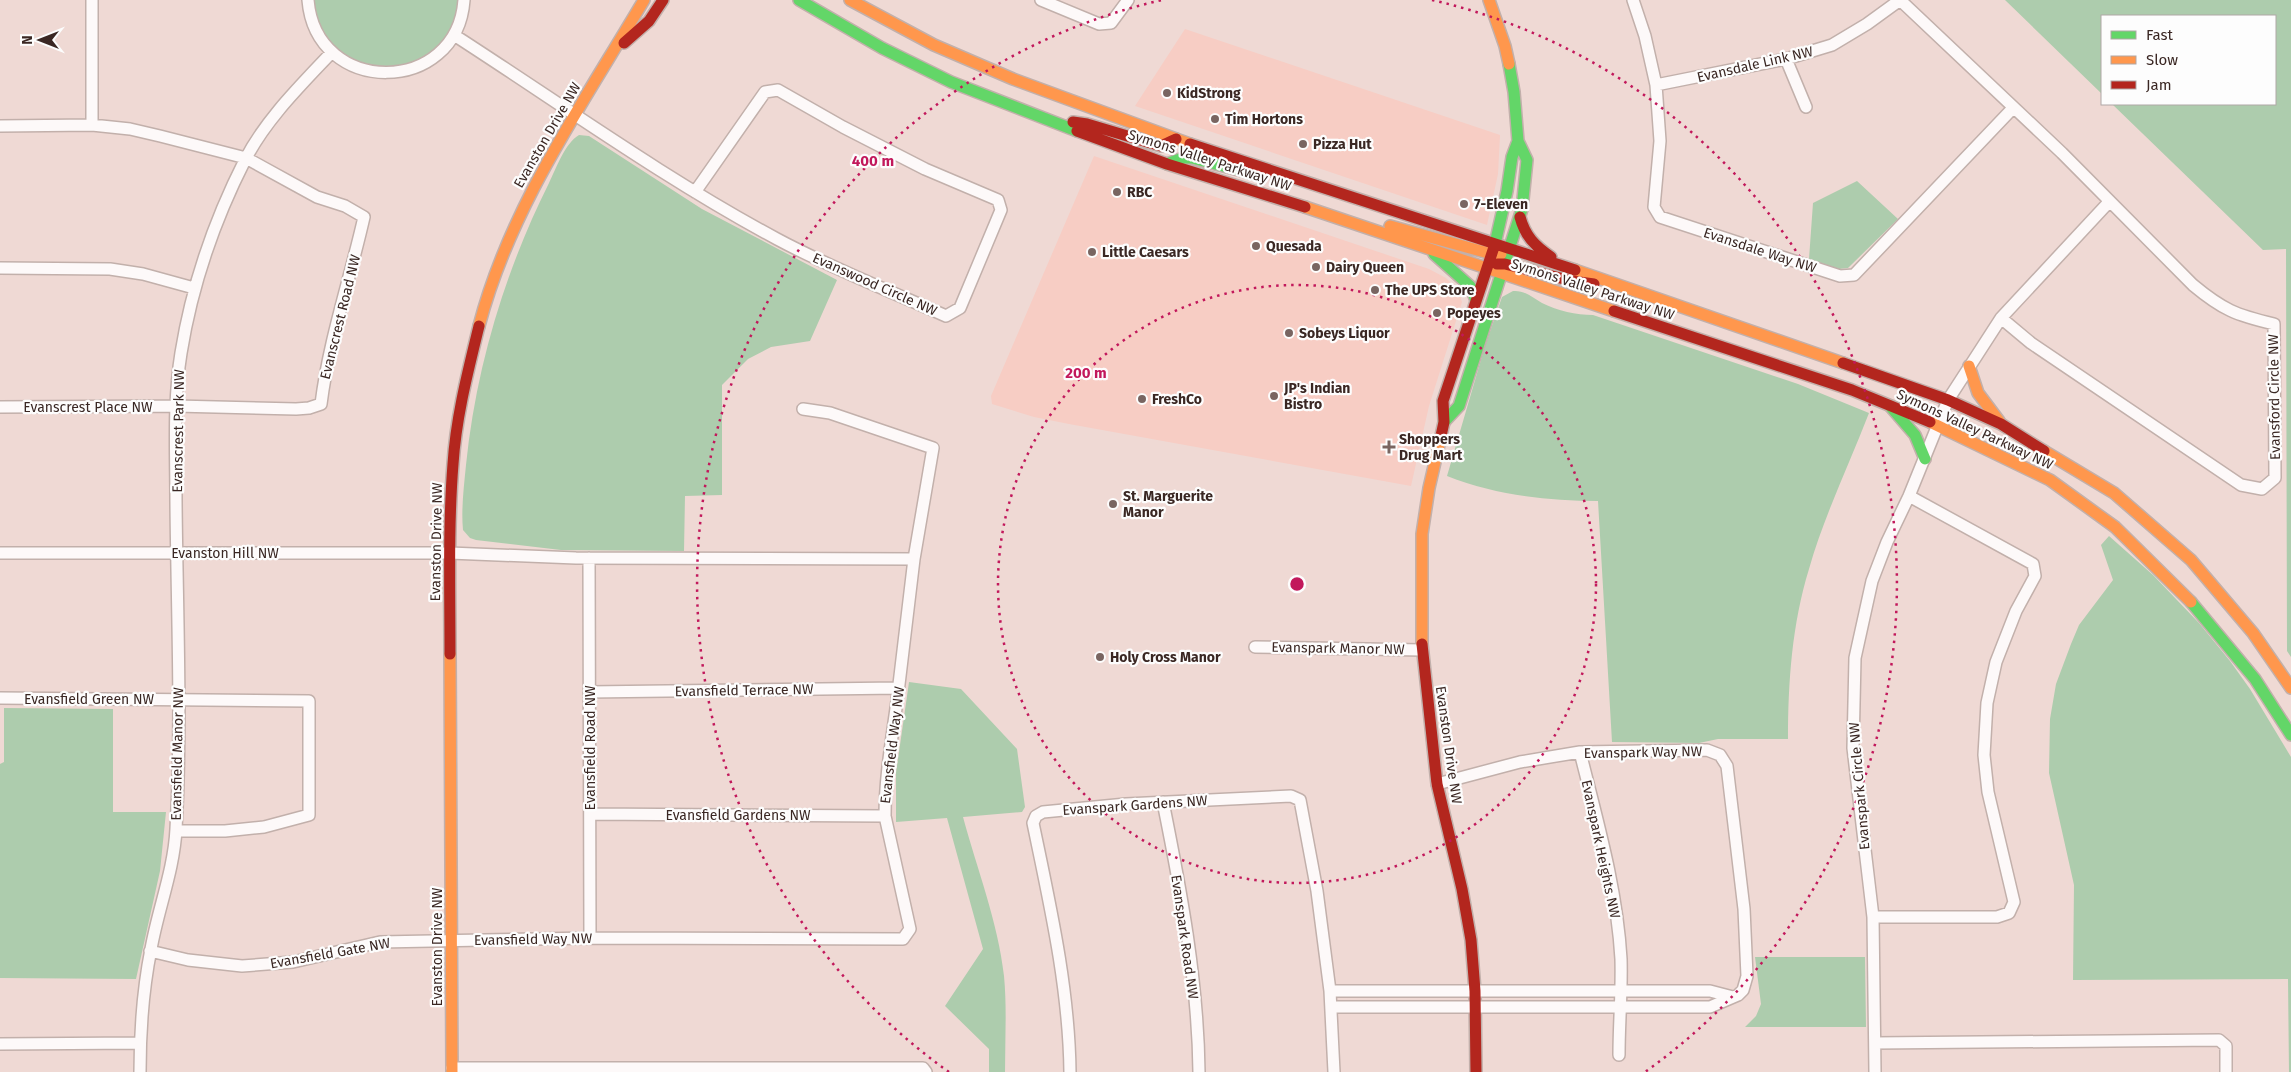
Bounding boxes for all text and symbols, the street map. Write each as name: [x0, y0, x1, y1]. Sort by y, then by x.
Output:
north arrow: [15, 15, 65, 65]
legend: [2101, 15, 2276, 105]
text: Fast: [2146, 26, 2173, 44]
text: N: [19, 35, 36, 45]
street label: Evansdale Link NW: [1695, 43, 1815, 86]
text: Slow: [2146, 51, 2178, 69]
text: Jam: [2146, 76, 2172, 94]
street label: Evanston Drive NW: [510, 79, 585, 191]
place label: KidStrong: [1177, 85, 1241, 102]
marker: KidStrong: [1161, 87, 1173, 99]
place label: Tim Hortons: [1225, 111, 1303, 128]
marker: Tim Hortons: [1209, 113, 1221, 125]
street label: Symons Valley Parkway NW: [1126, 126, 1294, 195]
place label: Pizza Hut: [1313, 136, 1372, 153]
marker: Pizza Hut: [1297, 138, 1309, 150]
text: 400 m: [852, 152, 894, 170]
place label: RBC: [1127, 184, 1152, 201]
marker: RBC: [1111, 186, 1123, 198]
place label: 7-Eleven: [1474, 196, 1528, 213]
marker: 7-Eleven: [1458, 198, 1470, 210]
street label: Evansdale Way NW: [1701, 224, 1819, 277]
place label: Quesada: [1266, 238, 1322, 255]
marker: Quesada: [1250, 240, 1262, 252]
place label: Little Caesars: [1102, 244, 1189, 261]
marker: Little Caesars: [1086, 246, 1098, 258]
street label: Evanswood Circle NW: [810, 249, 940, 320]
street label: Evanscrest Road NW: [317, 253, 364, 381]
street label: Symons Valley Parkway NW: [1509, 255, 1677, 324]
place label: Dairy Queen: [1326, 259, 1404, 276]
marker: Dairy Queen: [1310, 261, 1322, 273]
place label: The UPS Store: [1385, 282, 1475, 299]
marker: The UPS Store: [1369, 284, 1381, 296]
place label: Popeyes: [1447, 305, 1501, 322]
marker: Popeyes: [1431, 307, 1443, 319]
place label: Sobeys Liquor: [1299, 325, 1390, 342]
marker: Sobeys Liquor: [1283, 327, 1295, 339]
street label: Evansford Circle NW: [2265, 333, 2284, 460]
text: 200 m: [1065, 364, 1107, 382]
street label: Evanscrest Park NW: [169, 369, 188, 493]
place label: JP's Indian Bistro: [1283, 380, 1350, 413]
street label: Symons Valley Parkway NW: [1894, 386, 2056, 473]
marker: JP's Indian Bistro: [1268, 390, 1280, 402]
place label: FreshCo: [1152, 391, 1202, 408]
marker: FreshCo: [1136, 393, 1148, 405]
street label: Evanscrest Place NW: [23, 399, 153, 416]
place label: Shoppers Drug Mart: [1399, 431, 1463, 464]
marker: Shoppers Drug Mart: [1383, 441, 1395, 453]
street label: Evanston Drive NW: [427, 482, 446, 602]
place label: St. Marguerite Manor: [1123, 488, 1213, 521]
marker: St. Marguerite Manor: [1107, 498, 1119, 510]
street label: Evanston Hill NW: [171, 545, 279, 562]
centre of rings: [1288, 575, 1306, 593]
street label: Evanspark Manor NW: [1271, 639, 1405, 658]
place label: Holy Cross Manor: [1110, 649, 1221, 666]
marker: Holy Cross Manor: [1094, 651, 1106, 663]
street label: Evansfield Terrace NW: [674, 681, 814, 700]
street label: Evansfield Road NW: [582, 685, 599, 811]
street label: Evansfield Way NW: [877, 685, 908, 805]
street label: Evanston Drive NW: [1432, 685, 1465, 806]
street label: Evansfield Manor NW: [168, 687, 187, 821]
street label: Evansfield Green NW: [24, 691, 155, 708]
street label: Evanspark Circle NW: [1845, 721, 1874, 851]
street label: Evanspark Way NW: [1584, 743, 1703, 762]
street label: Evanspark Heights NW: [1578, 778, 1624, 920]
street label: Evanspark Gardens NW: [1062, 792, 1209, 819]
street label: Evansfield Gardens NW: [665, 807, 811, 824]
street label: Evanspark Road NW: [1167, 874, 1202, 1001]
street label: Evanston Drive NW: [429, 887, 446, 1006]
street label: Evansfield Way NW: [474, 930, 593, 949]
street label: Evansfield Gate NW: [269, 934, 392, 972]

